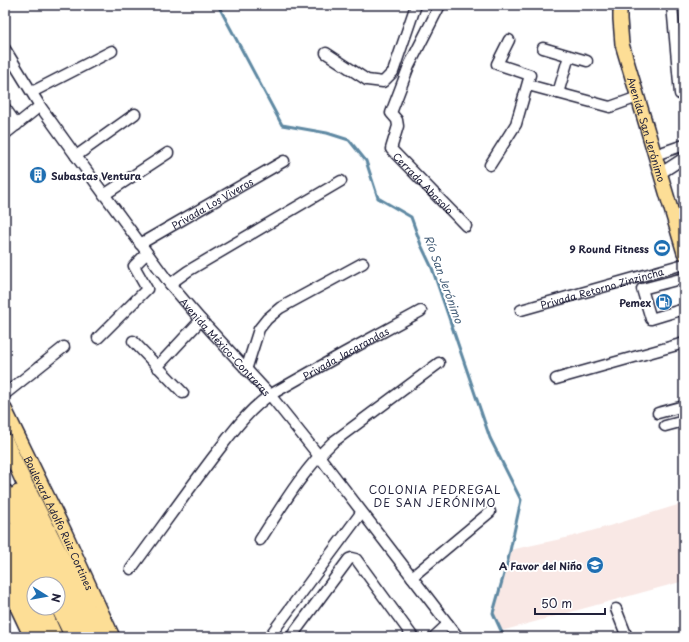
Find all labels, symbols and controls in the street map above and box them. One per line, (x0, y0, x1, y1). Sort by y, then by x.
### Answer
street label: Avenida San Jerónimo (625, 75, 670, 184)
street label: Cerrada Abasolo (390, 148, 458, 217)
building icon: Subastas Ventura (28, 165, 48, 185)
place label: Subastas Ventura (51, 168, 142, 183)
street label: Privada Los Viveros (168, 173, 256, 232)
water label: Río San Jerónimo (420, 233, 468, 326)
sports icon: 9 Round Fitness (652, 238, 672, 258)
place label: 9 Round Fitness (570, 241, 649, 256)
street label: Privada Retorno Zinzincha (538, 262, 666, 312)
fuel station icon: Pemex (654, 292, 674, 312)
street label: Avenida México-Contreras (177, 294, 275, 399)
place label: Pemex (619, 295, 651, 310)
street label: Privada Jacarandas (300, 322, 392, 383)
street label: Boulevard Adolfo Ruiz Cortines (21, 453, 98, 593)
district label: COLONIA PEDREGAL DE SAN JERÓNIMO (369, 481, 501, 511)
school or university icon: A Favor del Niño (585, 555, 605, 575)
place label: A Favor del Niño (499, 558, 582, 573)
north arrow (26, 576, 66, 616)
scale bar (535, 590, 605, 616)
text: N (47, 592, 65, 604)
text: 50 m (541, 594, 572, 612)

